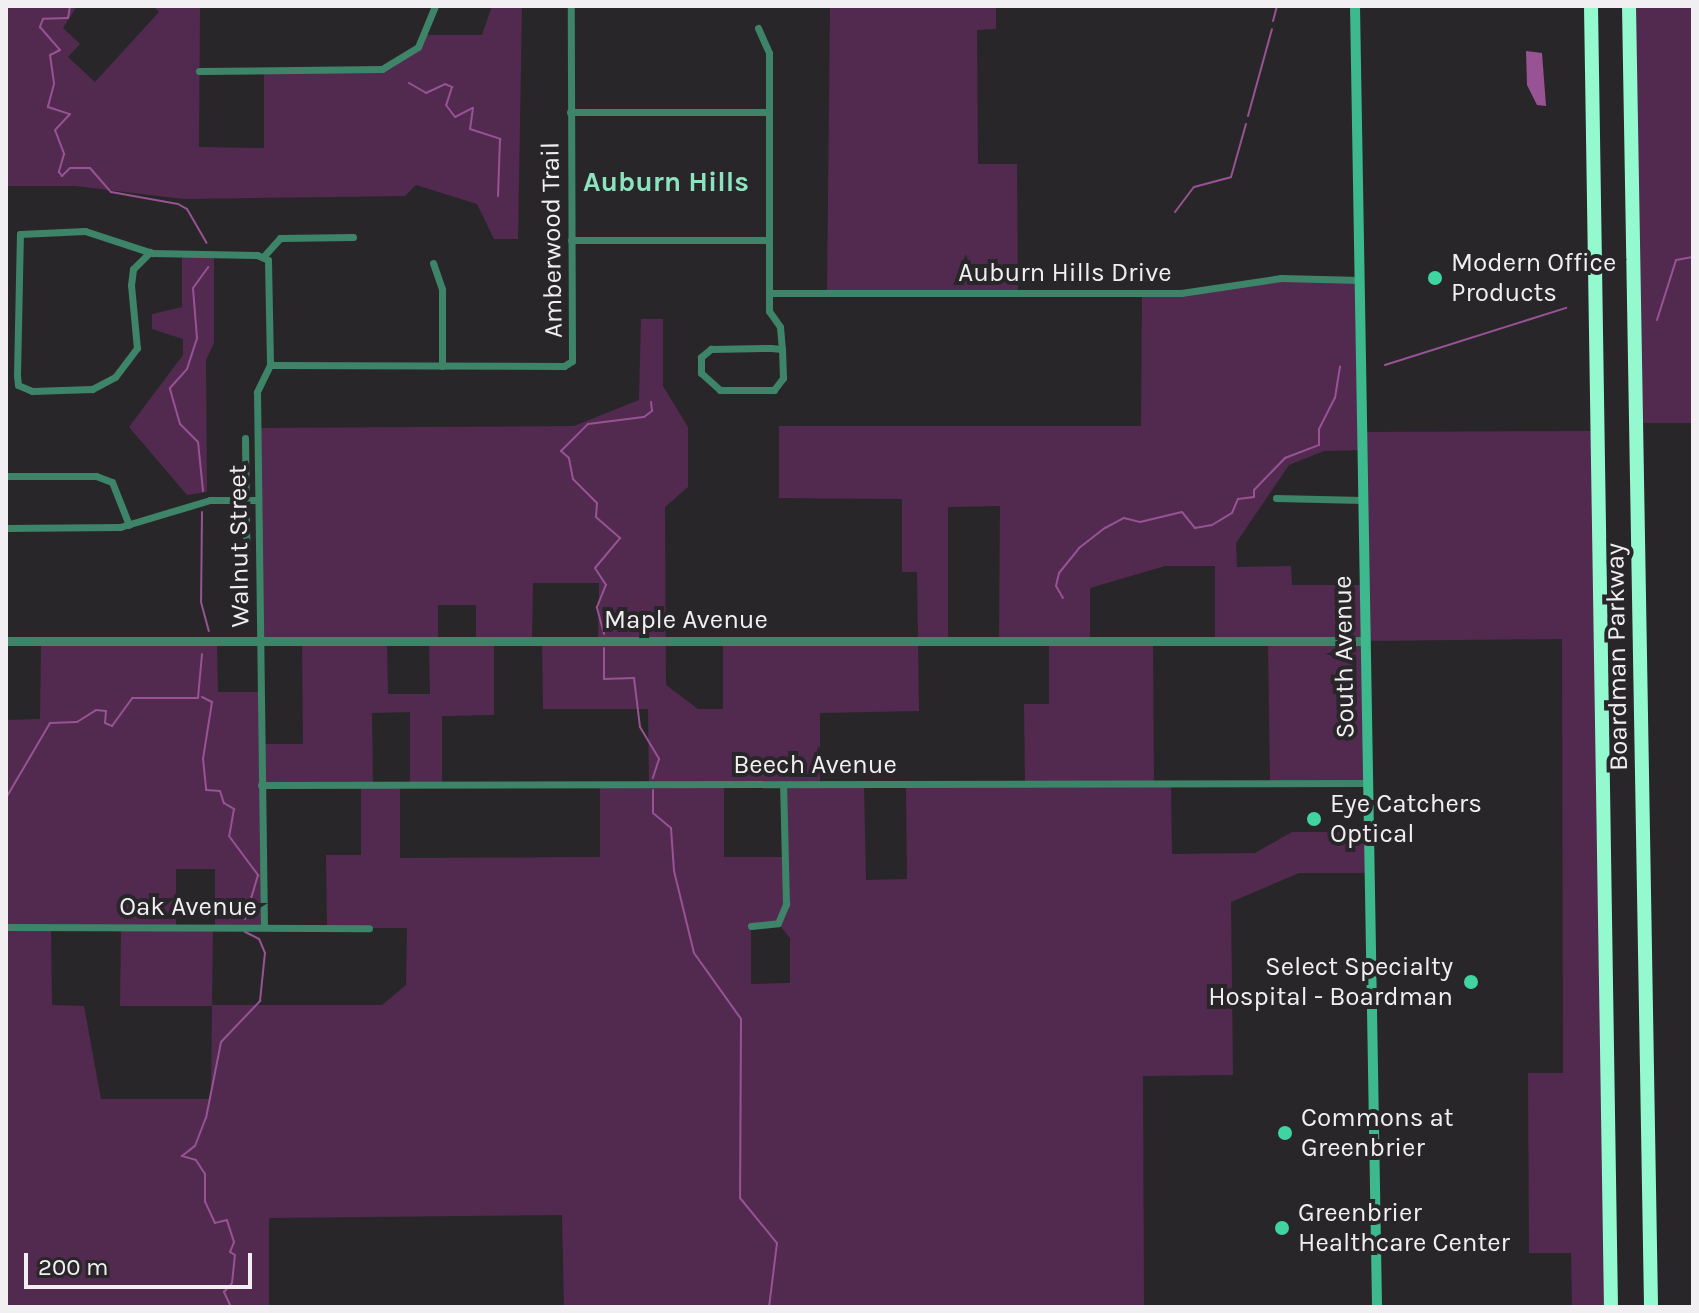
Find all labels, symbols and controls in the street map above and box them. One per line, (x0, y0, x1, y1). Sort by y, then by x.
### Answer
street label: Amberwood Trail (535, 142, 569, 338)
district label: Auburn Hills (583, 165, 749, 199)
place label: Modern Office Products (1451, 247, 1616, 308)
street label: Auburn Hills Drive (958, 257, 1172, 289)
marker: Modern Office Products (1426, 269, 1444, 287)
street label: Walnut Street (222, 464, 256, 628)
street label: Boardman Parkway (1599, 543, 1635, 771)
street label: South Avenue (1327, 575, 1361, 739)
street label: Maple Avenue (604, 604, 768, 636)
street label: Beech Avenue (733, 749, 897, 781)
place label: Eye Catchers Optical (1330, 788, 1482, 850)
marker: Eye Catchers Optical (1305, 810, 1323, 828)
street label: Oak Avenue (119, 891, 257, 923)
place label: Select Specialty Hospital - Boardman (1208, 951, 1453, 1012)
marker: Select Specialty Hospital - Boardman (1460, 971, 1482, 993)
place label: Commons at Greenbrier (1301, 1102, 1454, 1164)
marker: Commons at Greenbrier (1276, 1124, 1294, 1142)
place label: Greenbrier Healthcare Center (1298, 1197, 1510, 1258)
marker: Greenbrier Healthcare Center (1273, 1219, 1291, 1237)
scale bar (28, 1237, 256, 1287)
text: 200 m (38, 1253, 109, 1281)

